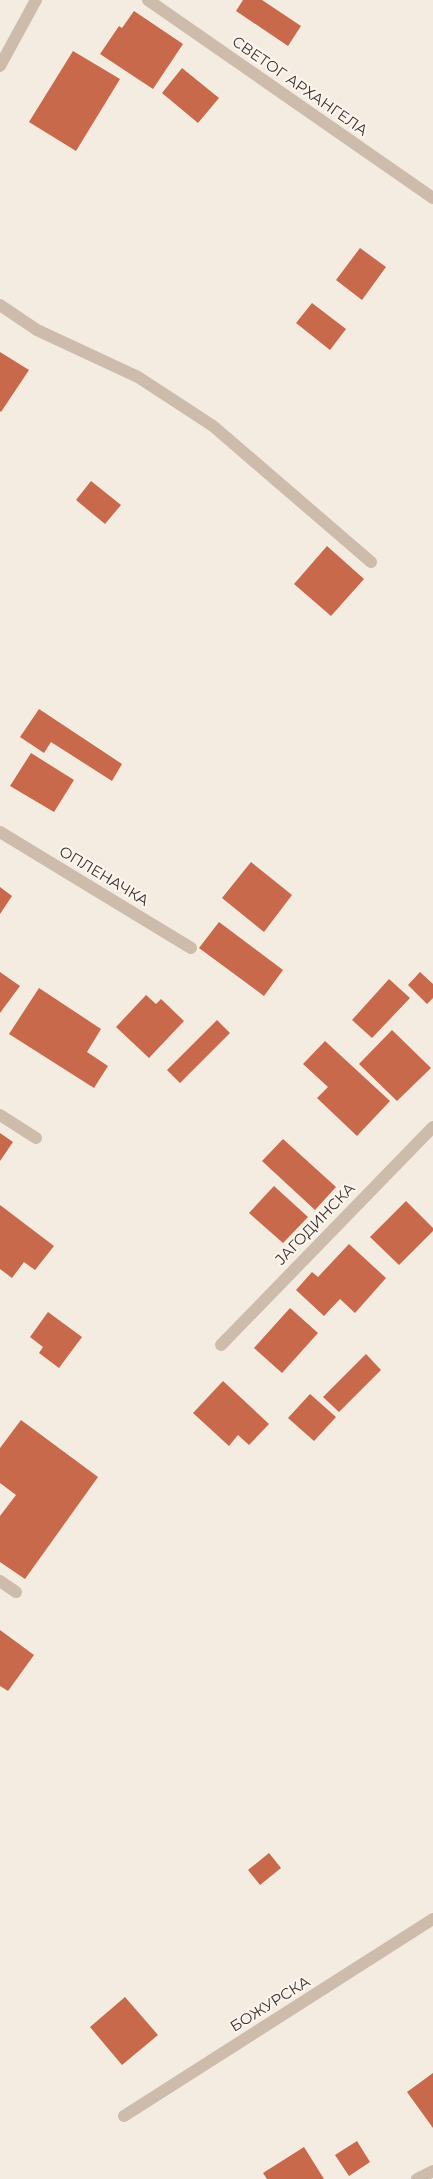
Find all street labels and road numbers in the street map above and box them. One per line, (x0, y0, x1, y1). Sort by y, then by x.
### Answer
street label: СВЕТОГ АРХАНГЕЛА (229, 32, 372, 140)
street label: ОПЛЕНАЧКА (56, 841, 153, 910)
street label: ЈАГОДИНСКА (271, 1179, 359, 1269)
street label: БОЖУРСКА (226, 1971, 313, 2036)

